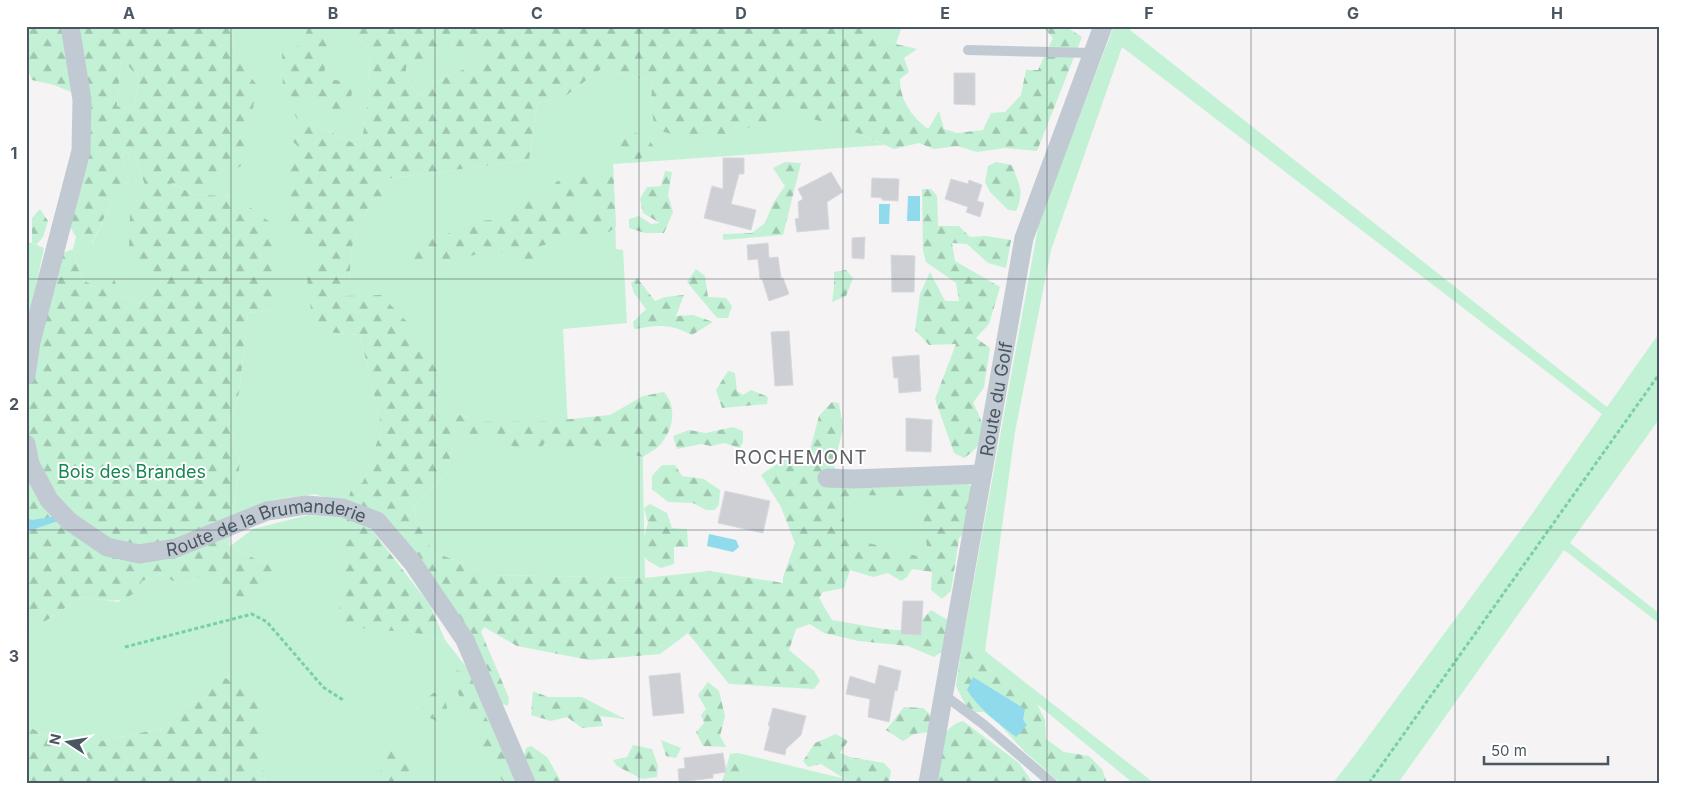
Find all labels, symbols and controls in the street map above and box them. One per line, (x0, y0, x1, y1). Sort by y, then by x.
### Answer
text: A (123, 3, 135, 23)
text: B (328, 3, 338, 23)
text: C (531, 3, 543, 23)
text: D (735, 3, 747, 23)
text: E (940, 3, 950, 23)
text: F (1144, 3, 1154, 23)
text: G (1347, 3, 1359, 23)
text: H (1551, 3, 1563, 23)
text: 1 (11, 143, 17, 163)
street label: Route du Golf (975, 340, 1016, 458)
text: 2 (9, 394, 19, 414)
district label: ROCHEMONT (734, 446, 868, 469)
park label: Bois des Brandes (58, 461, 206, 482)
street label: Route de la Brumanderie (164, 494, 370, 560)
text: 3 (9, 646, 19, 666)
north arrow (42, 716, 92, 766)
text: N (45, 732, 64, 746)
scale bar (1484, 734, 1607, 766)
text: 50 m (1491, 741, 1527, 760)

